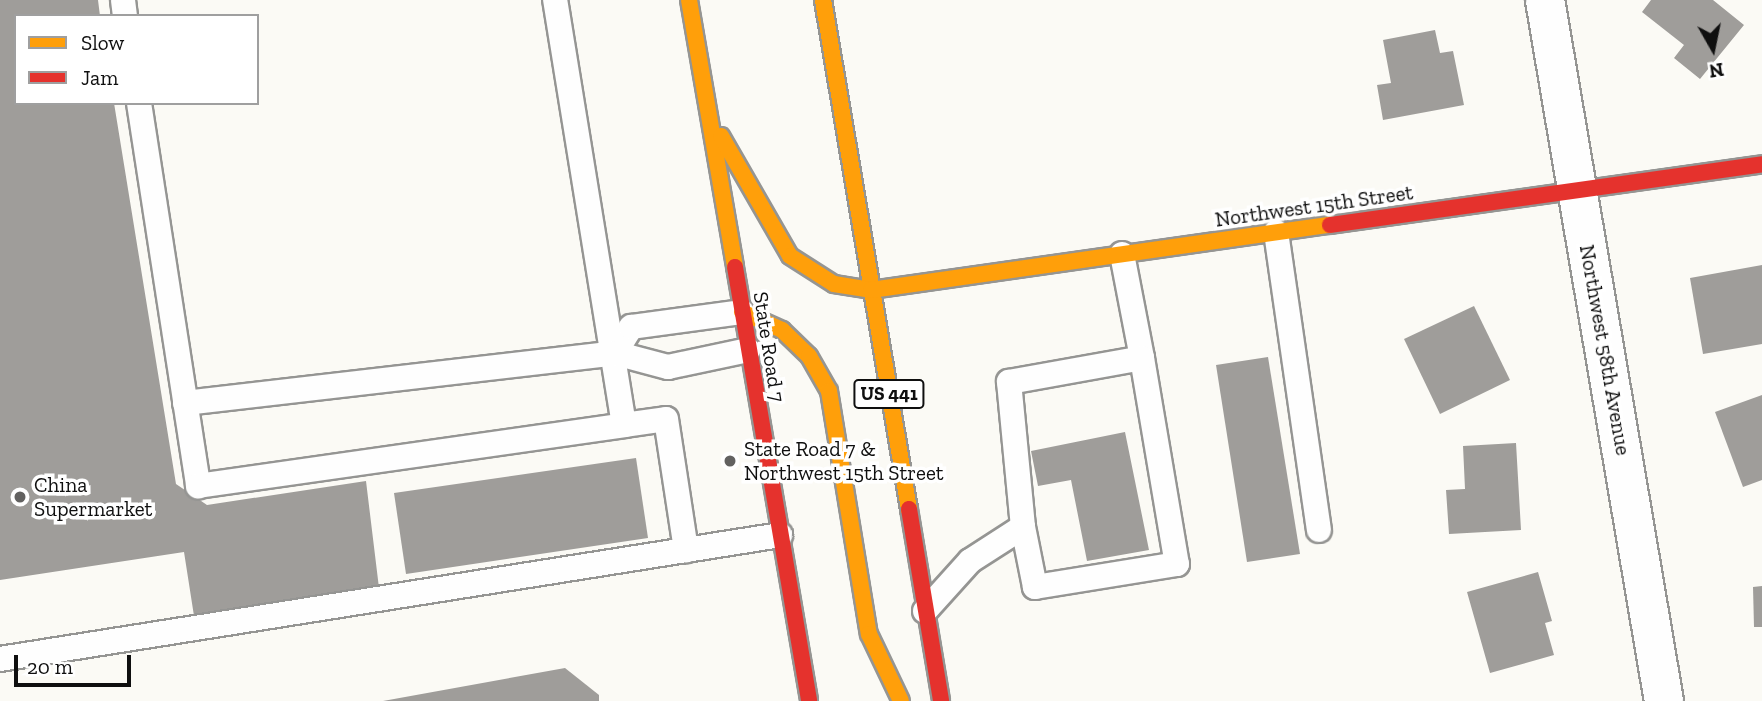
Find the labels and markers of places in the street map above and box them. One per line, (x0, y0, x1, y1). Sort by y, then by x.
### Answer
place label: State Road 7 & Northwest 15th Street (744, 436, 944, 486)
marker: State Road 7 & Northwest 15th Street (722, 453, 738, 469)
place label: China Supermarket (34, 472, 152, 522)
marker: China Supermarket (12, 489, 28, 505)

